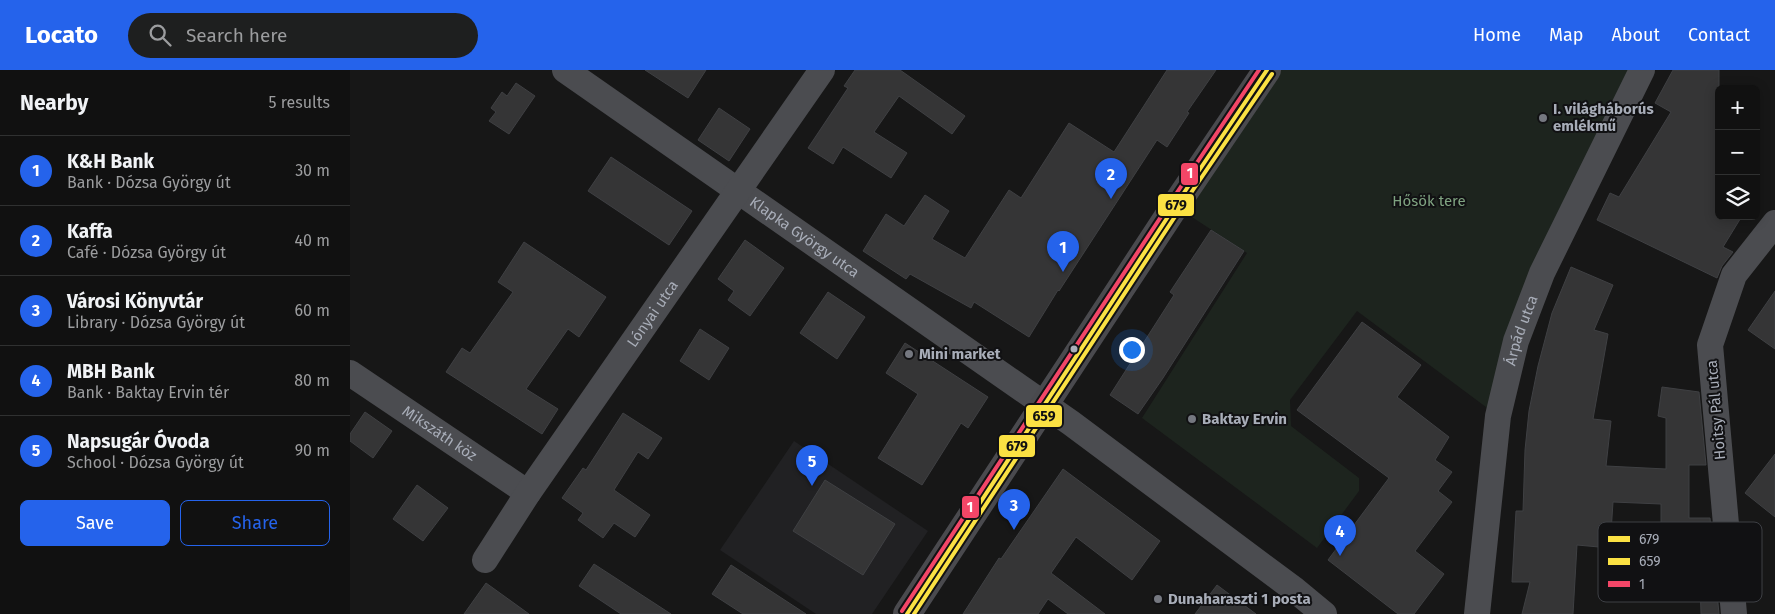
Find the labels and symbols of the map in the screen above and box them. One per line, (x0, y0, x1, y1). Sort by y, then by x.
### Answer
place label: I. világháborús emlékmű (1553, 100, 1654, 135)
marker: I. világháborús emlékmű (1537, 112, 1549, 124)
pin: 2 (1095, 158, 1127, 199)
line badge: 1 (1180, 162, 1199, 186)
text: 1 (1187, 165, 1193, 182)
park label: Hősök tere (1392, 192, 1466, 210)
street label: Klapka György utca (746, 193, 863, 281)
line badge: 679 (1157, 193, 1195, 217)
text: 679 (1165, 197, 1187, 214)
pin: 1 (1047, 231, 1079, 272)
street label: Lónyai utca (623, 277, 682, 351)
street label: Árpád utca (1501, 292, 1542, 367)
your location (1119, 337, 1145, 363)
unlabelled marker (1069, 344, 1079, 354)
place label: Mini market (919, 345, 1001, 363)
marker: Mini market (903, 348, 915, 360)
street label: Hoitsy Pál utca (1703, 359, 1729, 461)
street label: Mikszáth köz (399, 402, 481, 465)
line badge: 659 (1025, 404, 1063, 428)
text: 659 (1033, 408, 1056, 425)
place label: Baktay Ervin (1202, 410, 1287, 428)
marker: Baktay Ervin (1186, 413, 1198, 425)
line badge: 679 (998, 434, 1036, 458)
text: 679 (1006, 438, 1028, 455)
pin: 5 (796, 445, 828, 486)
pin: 3 (998, 489, 1030, 530)
line badge: 1 (961, 495, 980, 519)
text: 1 (967, 499, 973, 516)
pin: 4 (1324, 515, 1356, 556)
legend (1598, 522, 1762, 602)
text: 679 (1639, 531, 1659, 548)
text: 659 (1639, 553, 1661, 570)
text: 1 (1639, 576, 1645, 593)
place label: Dunaharaszti 1 posta (1168, 590, 1311, 608)
marker: Dunaharaszti 1 posta (1152, 593, 1164, 605)

